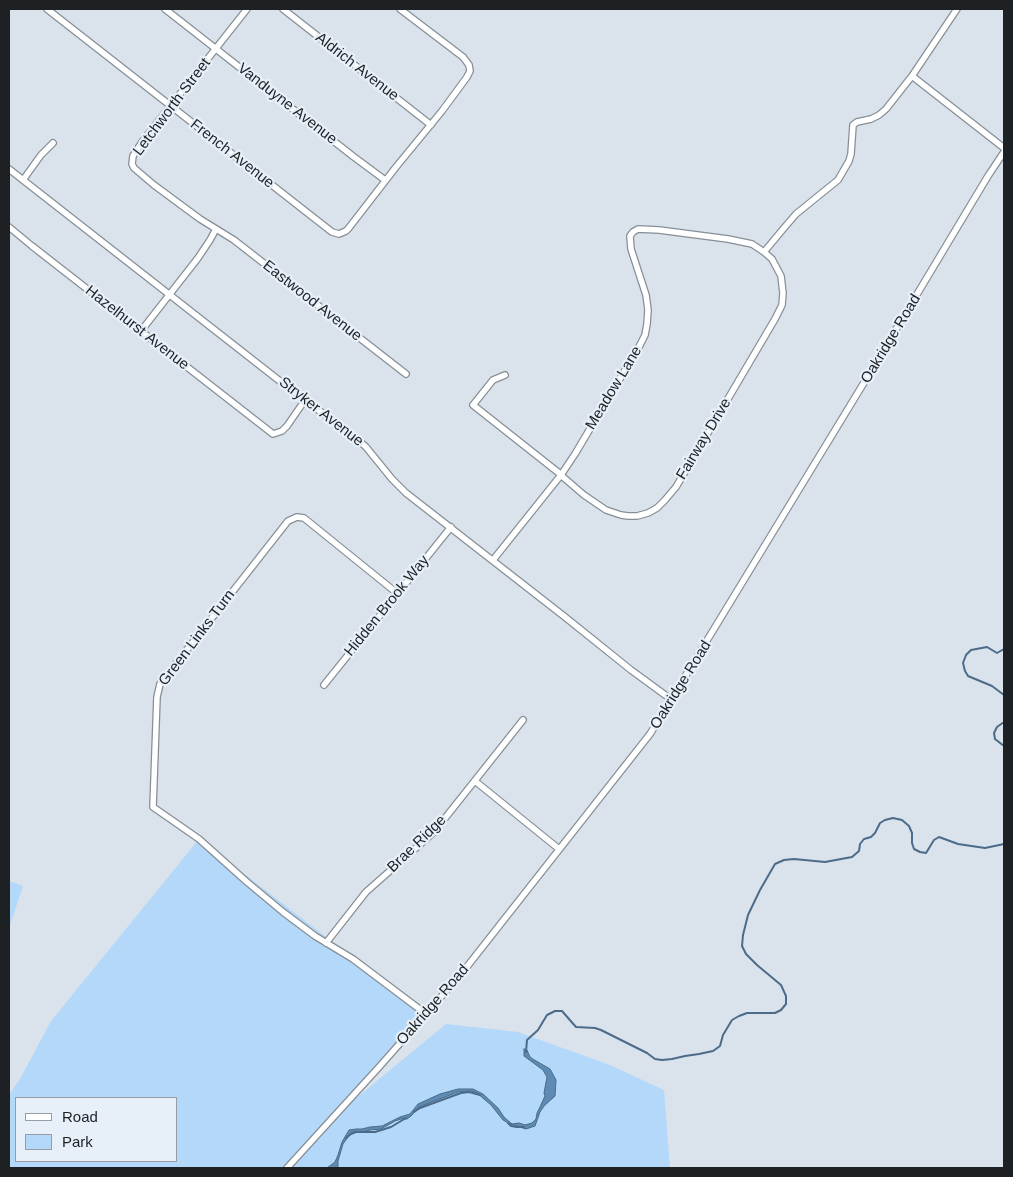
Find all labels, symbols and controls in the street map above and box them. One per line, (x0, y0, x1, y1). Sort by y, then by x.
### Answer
street label: Aldrich Avenue (312, 29, 402, 105)
street label: Letchworth Street (129, 55, 215, 159)
street label: Vanduyne Avenue (234, 60, 340, 148)
street label: French Avenue (186, 116, 278, 192)
street label: Eastwood Avenue (259, 257, 365, 345)
street label: Hazelhurst Avenue (82, 282, 192, 374)
street label: Oakridge Road (857, 291, 925, 387)
street label: Meadow Lane (582, 343, 646, 433)
street label: Stryker Avenue (275, 373, 367, 451)
street label: Fairway Drive (673, 395, 735, 483)
street label: Hidden Brook Way (341, 552, 433, 660)
street label: Green Links Turn (155, 587, 239, 689)
street label: Oakridge Road (647, 637, 715, 733)
street label: Brae Ridge (384, 811, 450, 877)
street label: Oakridge Road (393, 961, 473, 1049)
legend (15, 1097, 178, 1162)
text: Road (62, 1108, 98, 1125)
text: Park (62, 1133, 93, 1150)

